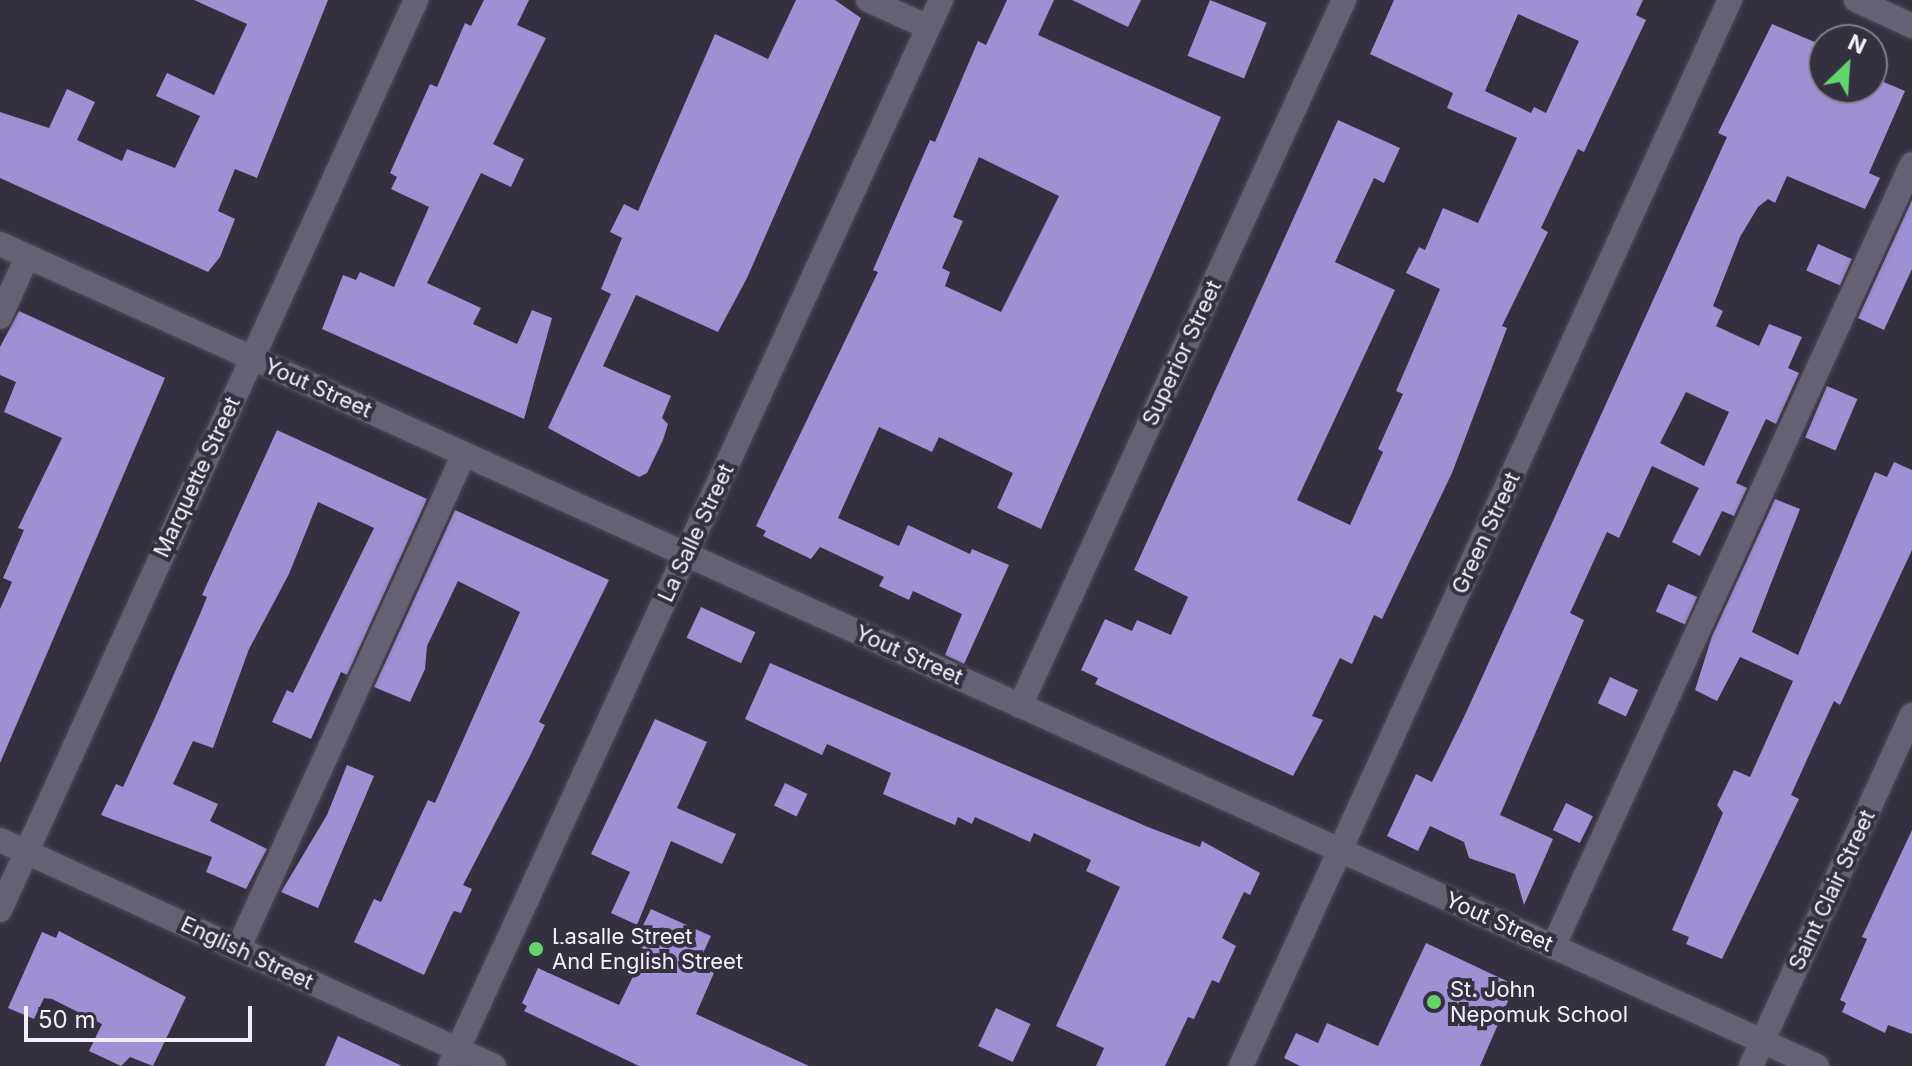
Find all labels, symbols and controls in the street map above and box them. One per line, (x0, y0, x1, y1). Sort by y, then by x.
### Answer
north arrow (1808, 24, 1888, 104)
text: N (1844, 29, 1870, 59)
street label: Superior Street (1137, 276, 1227, 430)
street label: Yout Street (260, 353, 376, 423)
street label: Marquette Street (148, 392, 246, 562)
street label: La Salle Street (653, 460, 739, 606)
street label: Green Street (1446, 468, 1526, 598)
street label: Yout Street (851, 620, 967, 690)
street label: Saint Clair Street (1783, 806, 1881, 974)
street label: Yout Street (1441, 887, 1557, 957)
street label: English Street (177, 911, 317, 995)
place label: Lasalle Street And English Street (552, 923, 743, 974)
marker: Lasalle Street And English Street (527, 940, 545, 958)
place label: St. John Nepomuk School (1450, 976, 1628, 1028)
scale bar (28, 990, 256, 1040)
marker: St. John Nepomuk School (1425, 993, 1443, 1011)
text: 50 m (38, 1005, 96, 1034)

